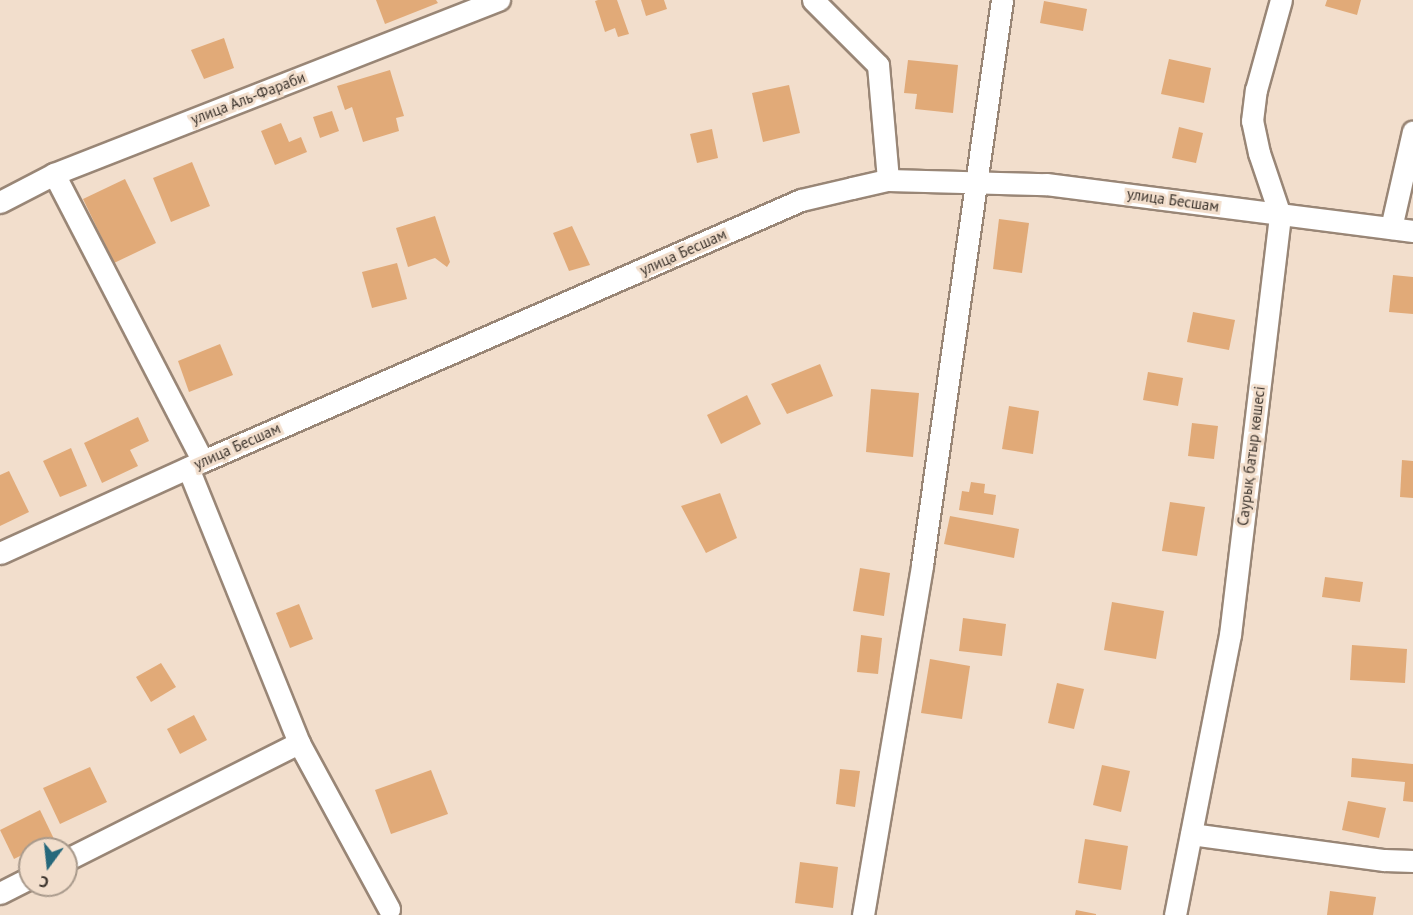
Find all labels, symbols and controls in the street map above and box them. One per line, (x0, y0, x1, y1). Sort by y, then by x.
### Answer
street label: улица Аль-Фараби (188, 68, 308, 128)
street label: улица Бесшам (1126, 185, 1220, 215)
street label: улица Бесшам (637, 225, 729, 279)
street label: Саурық батыр көшесі (1234, 385, 1268, 527)
street label: улица Бесшам (191, 419, 283, 473)
north arrow (18, 837, 78, 897)
text: С (37, 872, 51, 893)

